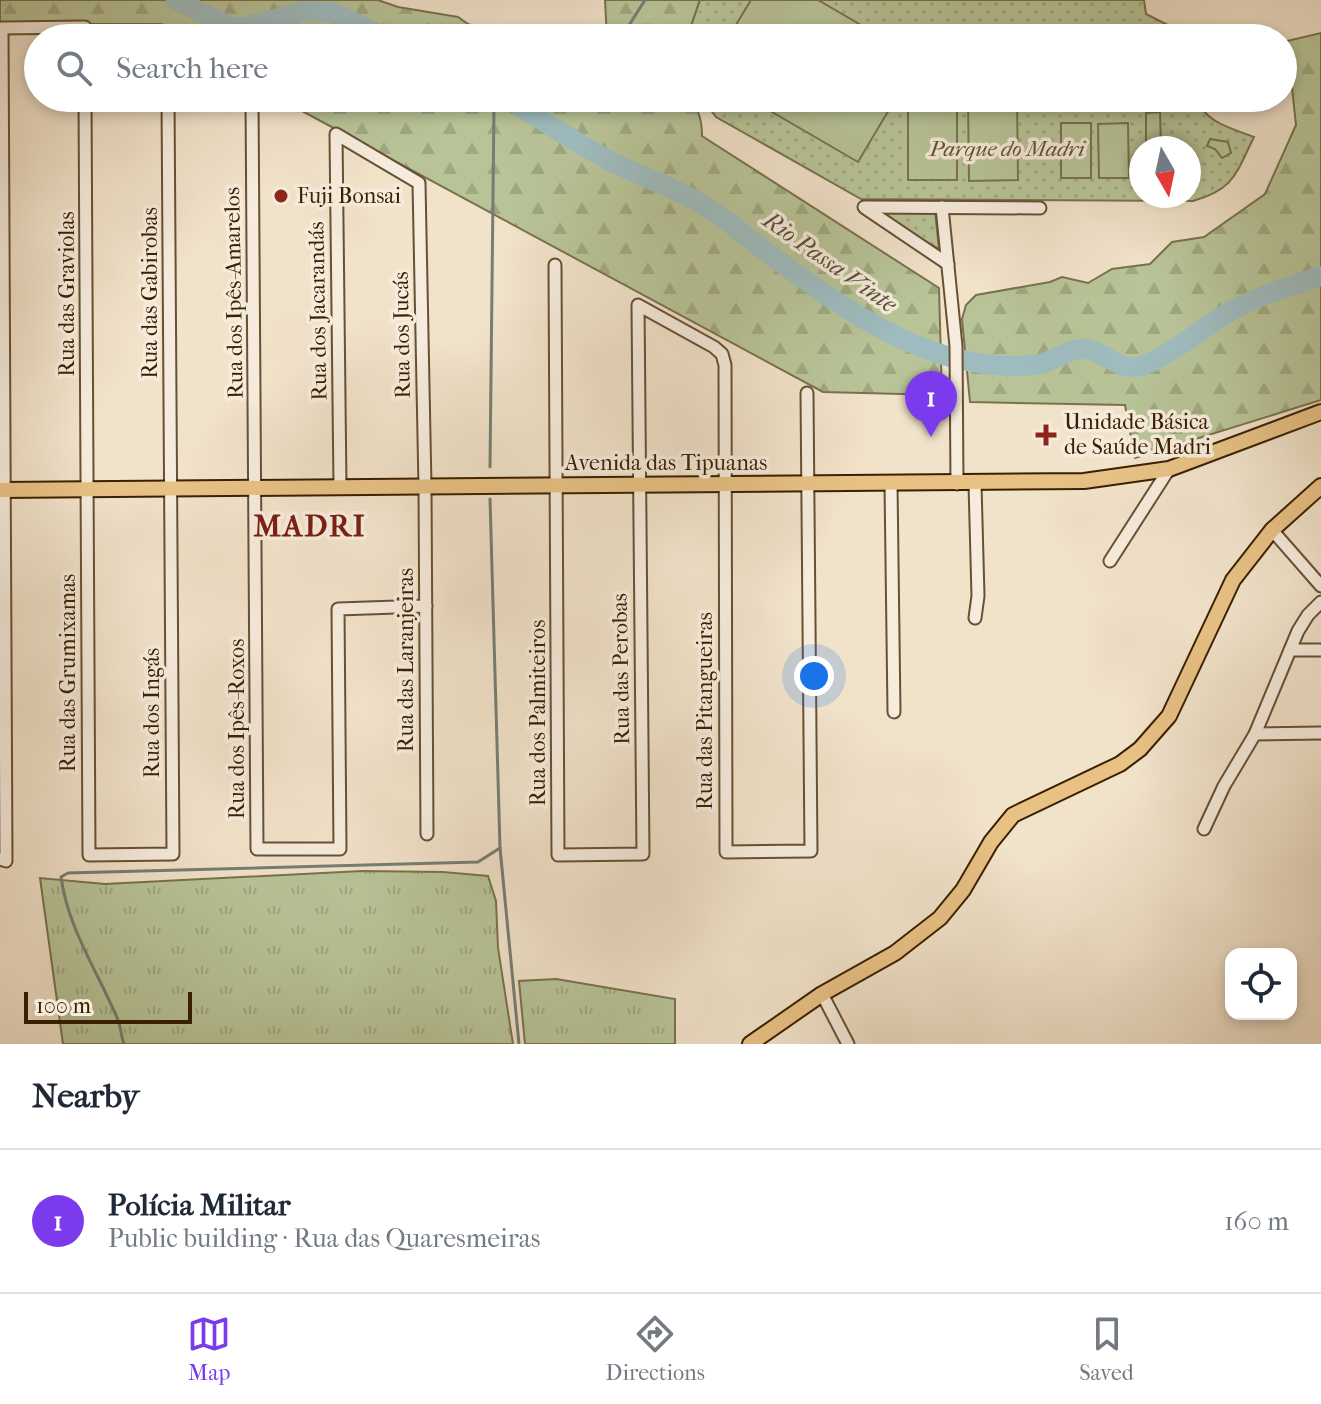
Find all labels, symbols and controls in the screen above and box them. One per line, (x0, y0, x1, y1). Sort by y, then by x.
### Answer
search box (24, 24, 1297, 112)
icon: search (52, 46, 96, 90)
text: Search here (116, 51, 268, 86)
park label: Parque do Madri (929, 136, 1086, 162)
north arrow (1129, 136, 1201, 208)
place label: Fuji Bonsai (297, 183, 401, 209)
street label: Rua dos Ipês-Amarelos (219, 187, 249, 399)
marker: Fuji Bonsai (272, 187, 290, 205)
water label: Rio Passa Vinte (756, 205, 903, 319)
street label: Rua das Gabirobas (137, 207, 163, 379)
street label: Rua das Graviolas (54, 211, 80, 377)
street label: Rua dos Jacarandás (303, 221, 333, 401)
street label: Rua dos Jucás (388, 271, 416, 399)
pin: 1 (905, 371, 957, 437)
place label: Unidade Básica de Saúde Madri (1064, 409, 1212, 460)
marker: Unidade Básica de Saúde Madri (1035, 424, 1057, 446)
street label: Avenida das Tipuanas (564, 450, 767, 476)
district label: MADRI (254, 509, 366, 544)
street label: Rua das Laranjeiras (393, 568, 419, 752)
street label: Rua das Grumixamas (55, 574, 81, 772)
street label: Rua das Perobas (607, 593, 635, 745)
street label: Rua das Pitangueiras (692, 612, 718, 810)
street label: Rua dos Palmiteiros (525, 620, 551, 806)
street label: Rua dos Ipês-Roxos (224, 639, 250, 819)
street label: Rua dos Ingás (139, 648, 165, 778)
your location (794, 656, 834, 696)
map controls (1225, 948, 1297, 1020)
button: locate (1225, 948, 1297, 1020)
scale bar (24, 988, 192, 1024)
text: 100 m (36, 993, 91, 1019)
text: Nearby (32, 1076, 139, 1116)
text: Polícia Militar (108, 1188, 290, 1223)
text: 1 (53, 1206, 63, 1237)
text: 160 m (1224, 1206, 1289, 1237)
text: Public building · Rua das Quaresmeiras (108, 1223, 540, 1254)
tab: Map (187, 1312, 231, 1386)
tab: Directions (606, 1312, 705, 1386)
tab: Saved (1079, 1312, 1134, 1386)

